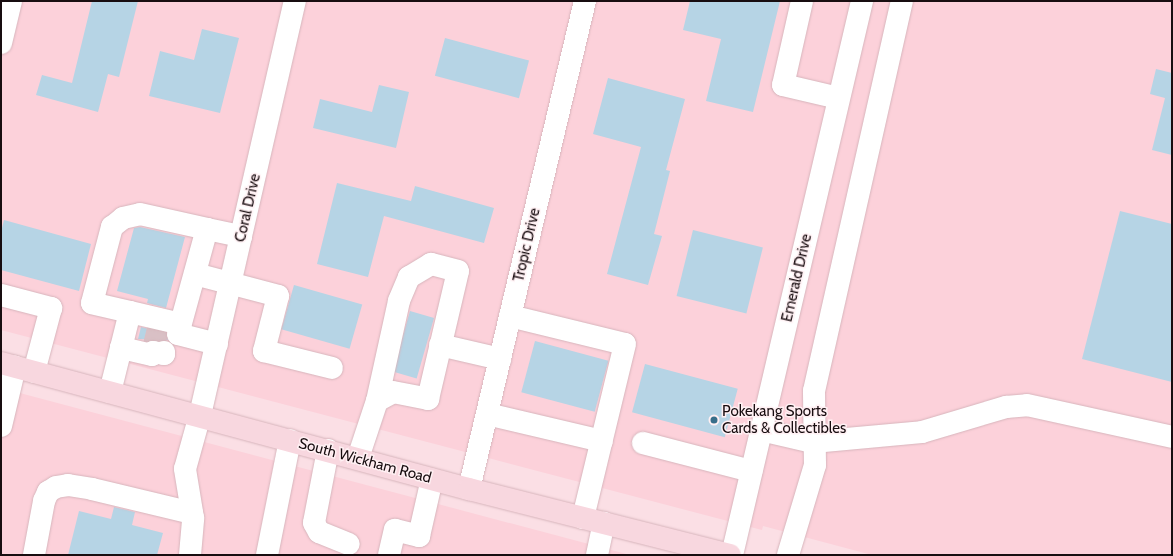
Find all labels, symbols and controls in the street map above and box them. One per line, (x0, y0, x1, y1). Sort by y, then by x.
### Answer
street label: Coral Drive (231, 172, 265, 244)
street label: Tropic Drive (510, 207, 544, 283)
street label: Emerald Drive (778, 232, 816, 324)
place label: Pokekang Sports Cards & Collectibles (722, 402, 846, 437)
marker: Pokekang Sports Cards & Collectibles (709, 415, 719, 425)
street label: South Wickham Road (297, 435, 433, 487)

